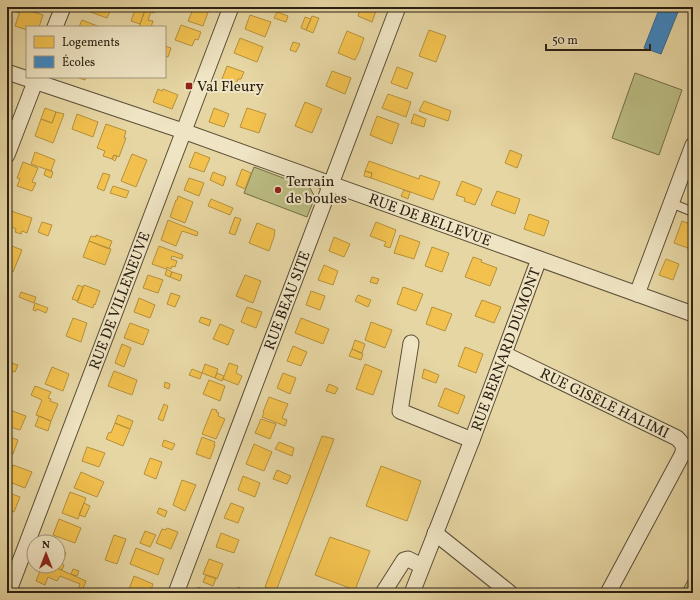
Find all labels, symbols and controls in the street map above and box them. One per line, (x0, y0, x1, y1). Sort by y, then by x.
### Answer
legend (26, 26, 166, 78)
scale bar (546, 26, 650, 52)
text: 50 m (552, 33, 578, 49)
text: Logements (62, 35, 120, 51)
text: Écoles (62, 54, 95, 71)
place label: Val Fleury (197, 77, 264, 98)
marker: Val Fleury (184, 81, 194, 91)
place label: Terrain de boules (286, 172, 347, 210)
marker: Terrain de boules (273, 185, 283, 195)
street label: RUE DE BELLEVUE (365, 189, 494, 253)
street label: RUE DE VILLENEUVE (85, 229, 157, 373)
street label: RUE BEAU SITE (260, 248, 317, 353)
street label: RUE BERNARD DUMONT (467, 265, 547, 434)
street label: RUE GISÈLE HALIMI (536, 364, 672, 445)
north arrow (26, 534, 66, 574)
text: N (42, 538, 50, 553)

